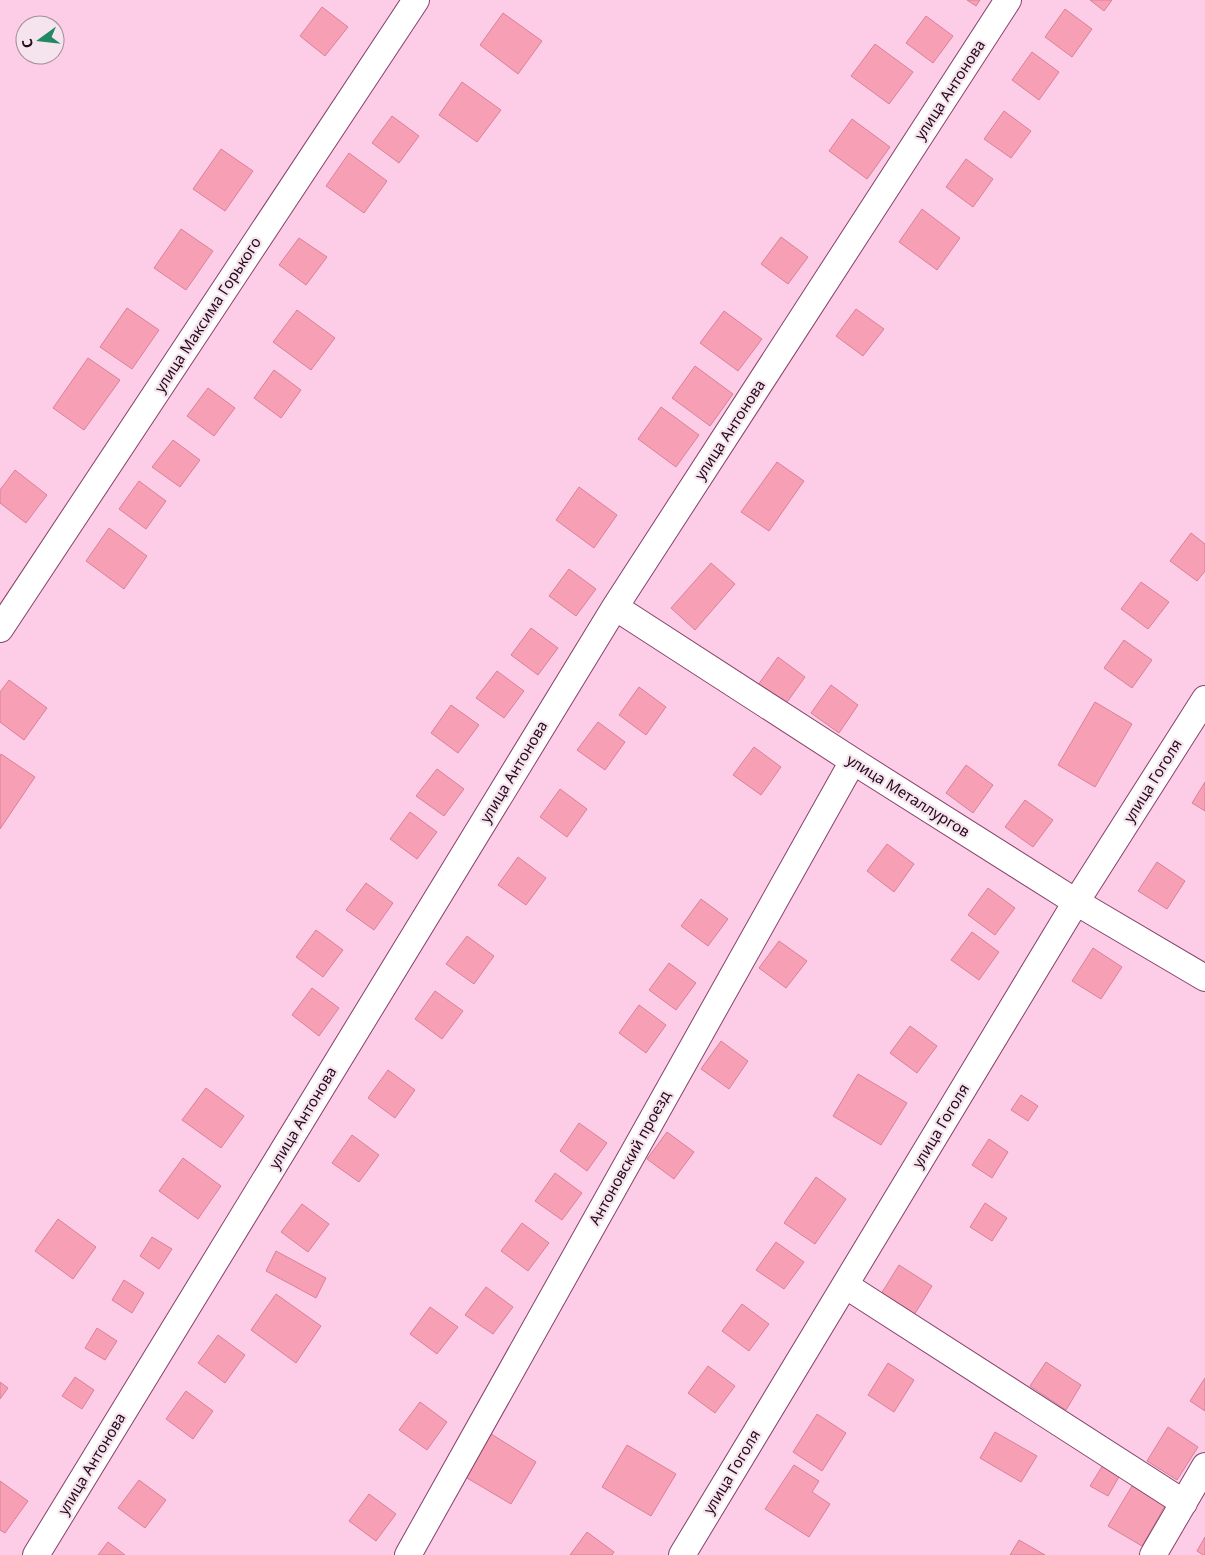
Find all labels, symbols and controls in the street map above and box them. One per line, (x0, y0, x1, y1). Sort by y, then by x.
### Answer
north arrow (15, 15, 65, 65)
street label: улица Антонова (909, 35, 989, 143)
text: С (17, 37, 37, 50)
street label: улица Максима Горького (149, 233, 265, 396)
street label: улица Антонова (689, 375, 769, 483)
street label: улица Антонова (475, 717, 552, 826)
street label: улица Гоголя (1118, 735, 1186, 826)
street label: улица Металлургов (843, 749, 974, 841)
street label: улица Антонова (264, 1063, 341, 1172)
street label: улица Гоголя (907, 1080, 973, 1171)
street label: Антоновский проезд (584, 1087, 674, 1228)
street label: улица Антонова (53, 1409, 130, 1518)
street label: улица Гоголя (698, 1426, 764, 1517)

